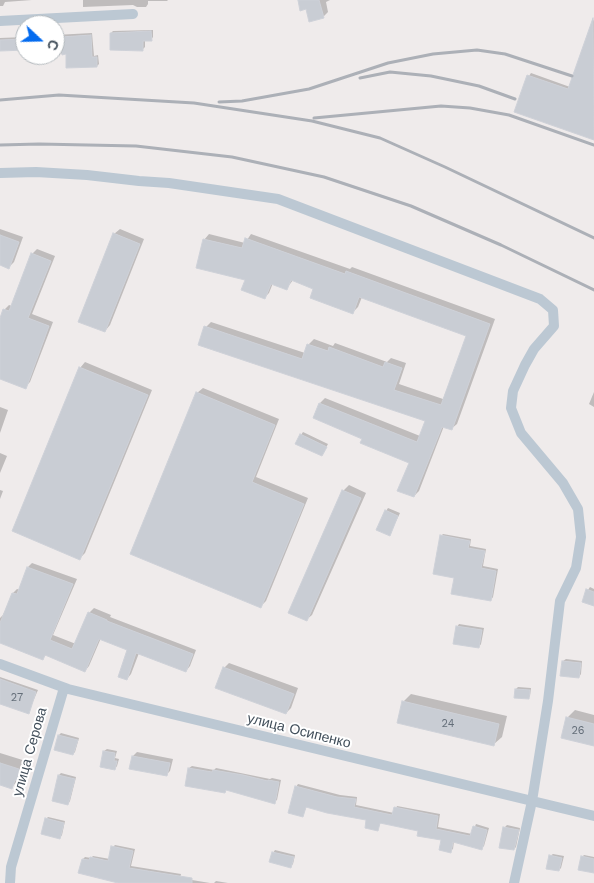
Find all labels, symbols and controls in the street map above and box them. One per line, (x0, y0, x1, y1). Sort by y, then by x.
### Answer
north arrow (15, 15, 65, 65)
text: С (44, 37, 62, 53)
house number: 27 (11, 691, 23, 705)
street label: улица Серова (9, 706, 51, 798)
street label: улица Осипенко (245, 710, 353, 752)
house number: 24 (442, 717, 454, 731)
house number: 26 (571, 724, 585, 738)

